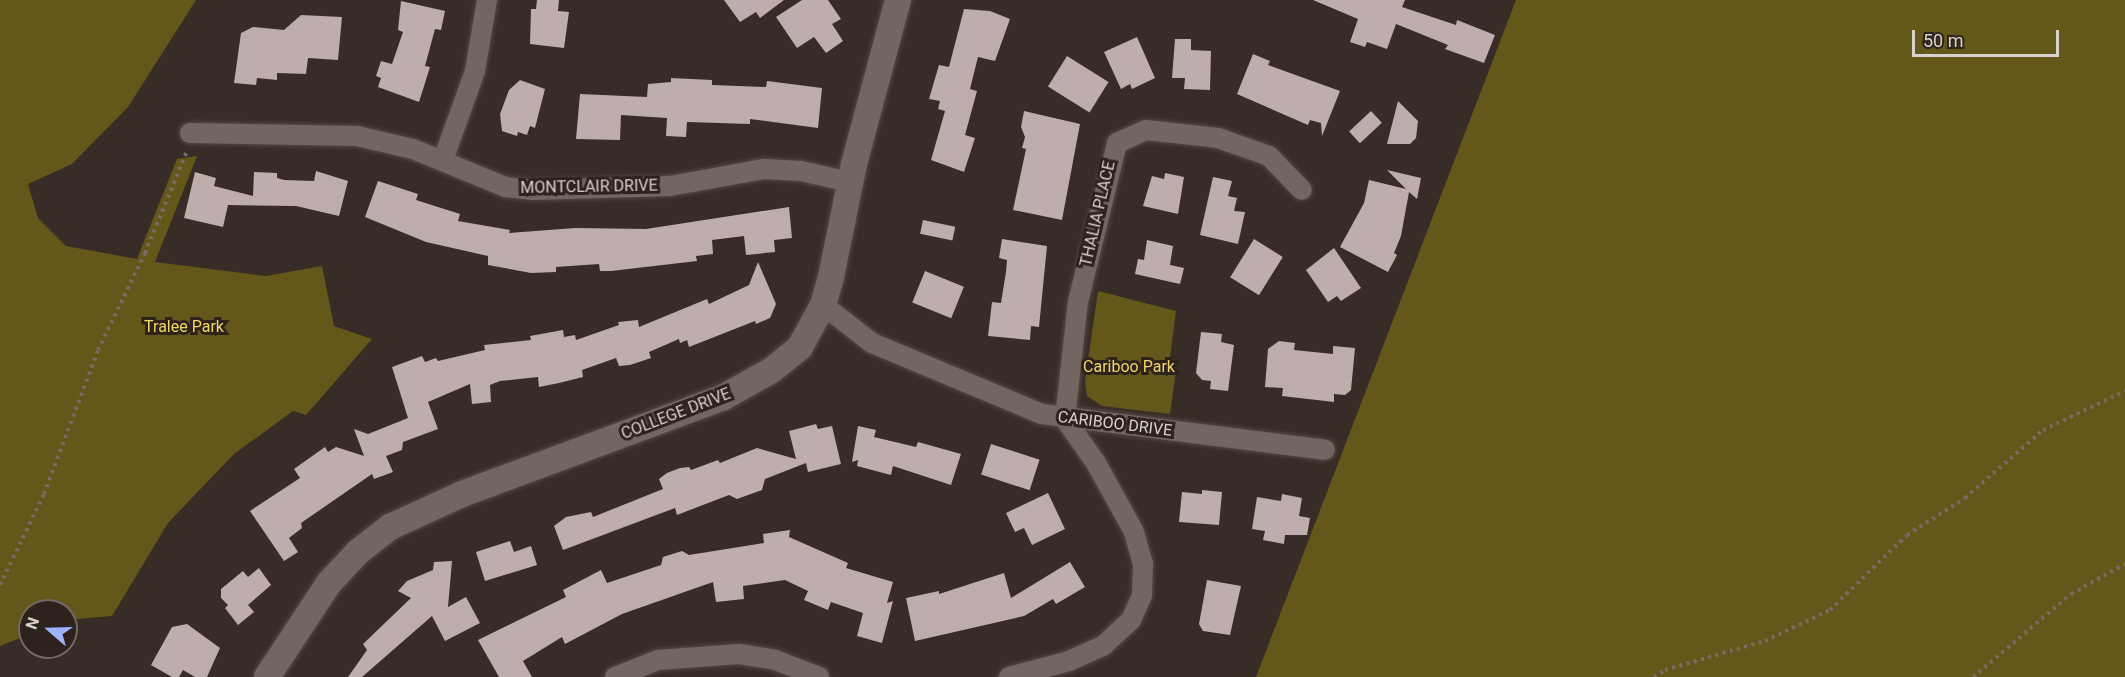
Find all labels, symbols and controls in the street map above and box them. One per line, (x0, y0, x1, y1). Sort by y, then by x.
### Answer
scale bar (1915, 18, 2062, 56)
text: 50 m (1923, 30, 1963, 51)
street label: THALIA PLACE (1077, 159, 1119, 269)
street label: MONTCLAIR DRIVE (520, 176, 658, 198)
park label: Tralee Park (144, 317, 224, 337)
park label: Cariboo Park (1083, 357, 1175, 377)
street label: COLLEGE DRIVE (619, 384, 733, 444)
street label: CARIBOO DRIVE (1057, 407, 1173, 441)
north arrow (18, 599, 78, 659)
text: N (22, 615, 43, 632)

